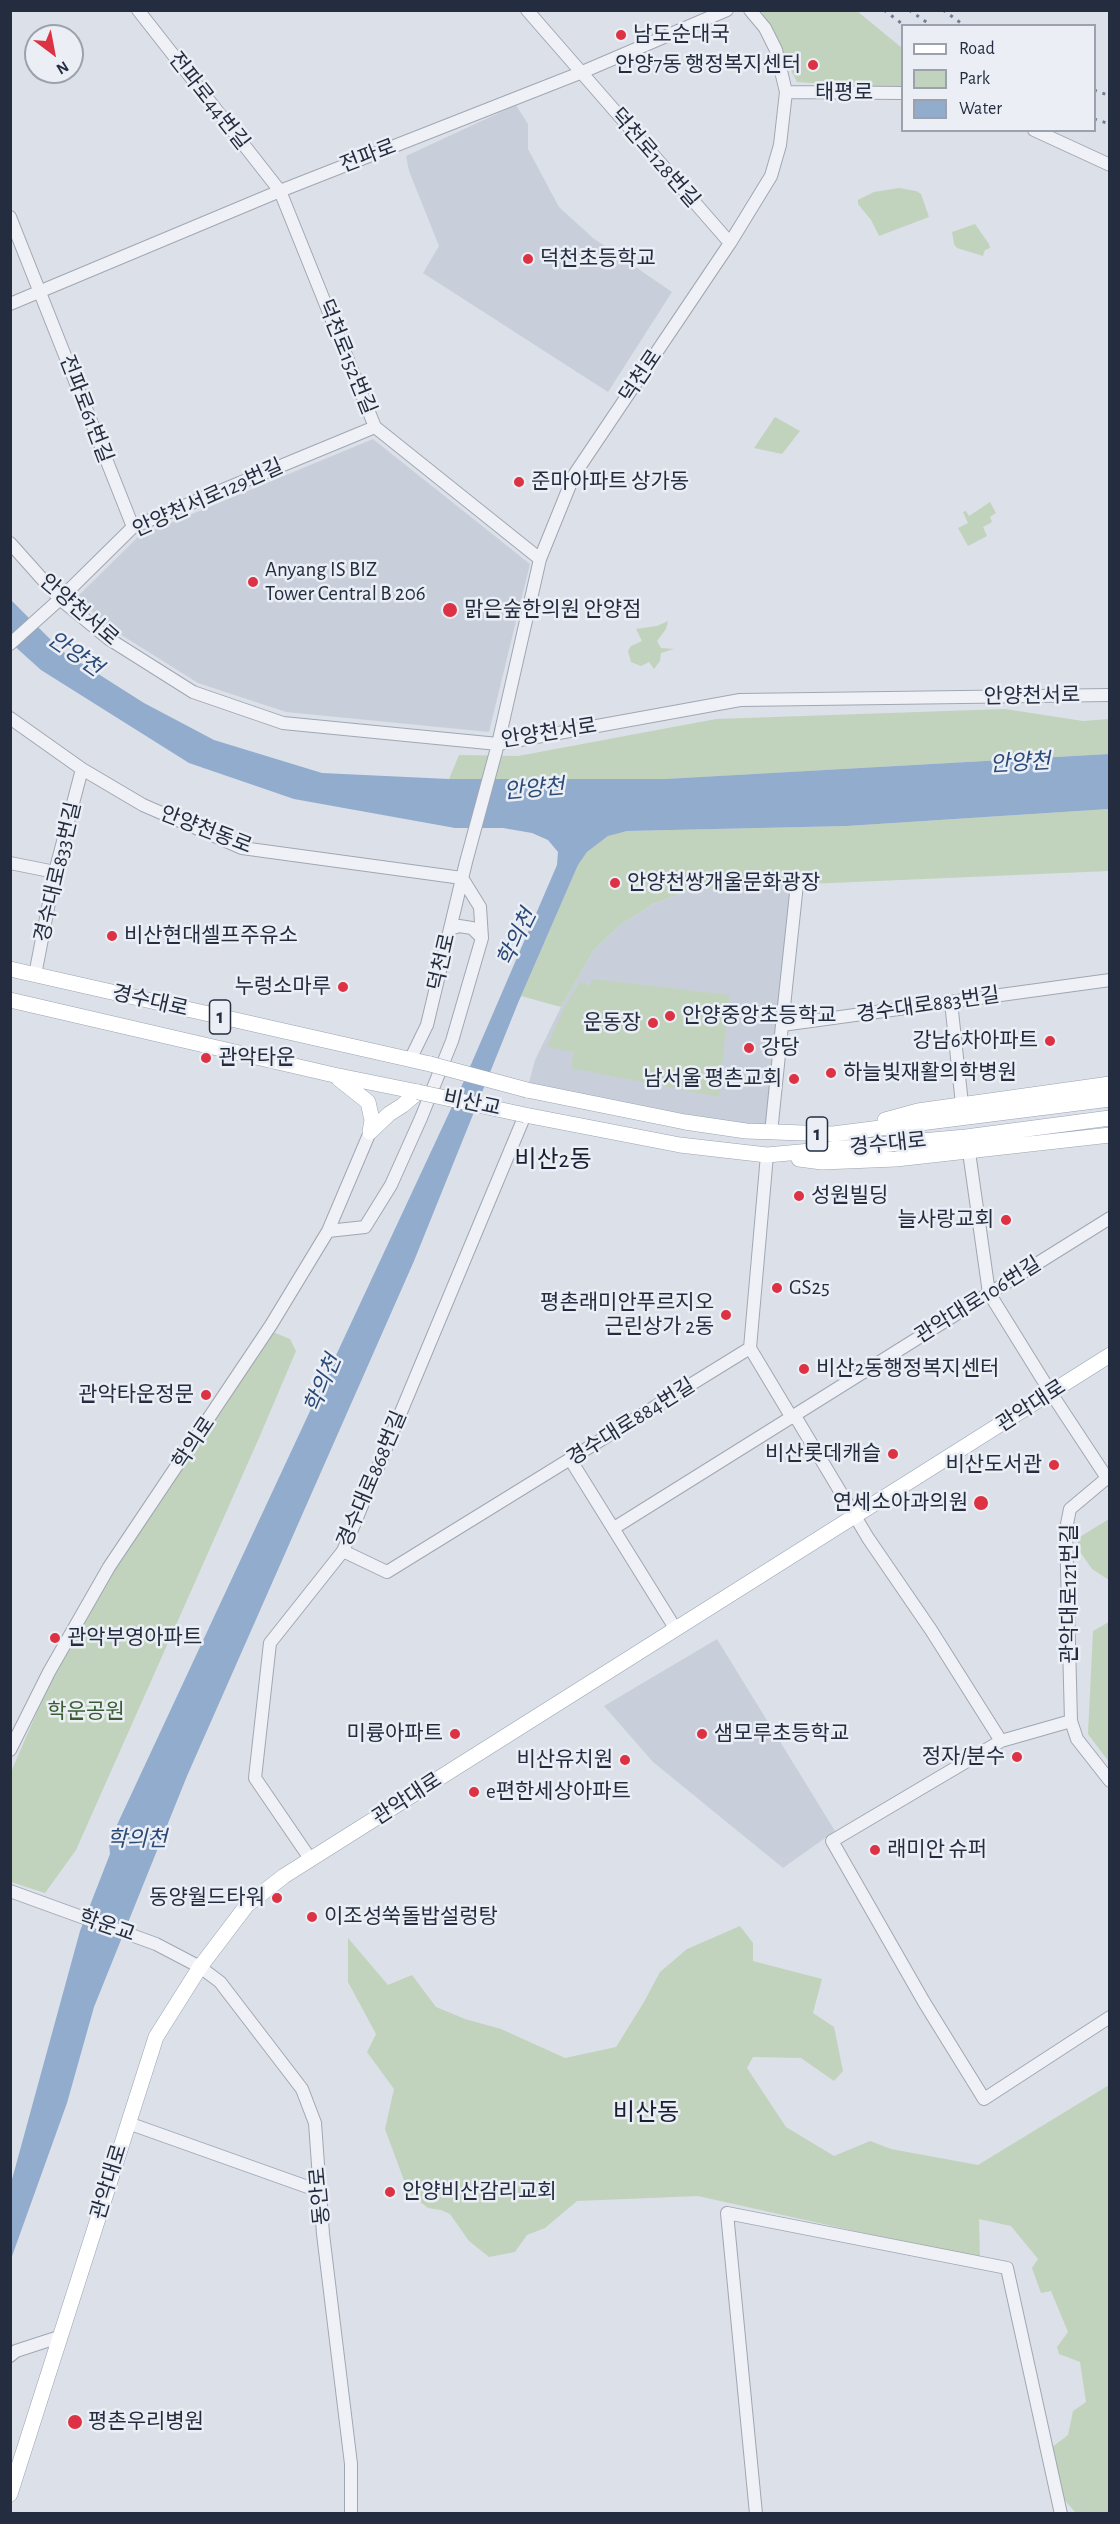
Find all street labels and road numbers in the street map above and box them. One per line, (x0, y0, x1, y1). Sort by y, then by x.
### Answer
street label: 전파로44번길 (163, 47, 255, 155)
street label: 태평로 (815, 80, 873, 106)
street label: 덕천로128번길 (605, 103, 705, 213)
street label: 전파로 (336, 134, 400, 178)
street label: 덕천로152번길 (312, 296, 382, 418)
street label: 덕천로 (614, 345, 668, 407)
street label: 전파로61번길 (54, 351, 118, 467)
street label: 안양천서로129번길 (129, 454, 287, 542)
street label: 안양천서로 (34, 569, 124, 651)
street label: 안양천서로 (983, 683, 1081, 709)
street label: 안양천서로 (499, 713, 599, 753)
street label: 경수대로833번길 (30, 799, 86, 945)
street label: 안양천동로 (156, 801, 256, 859)
street label: 덕천로 (423, 931, 461, 993)
street label: 경수대로 (110, 980, 190, 1022)
street label: 경수대로883번길 (855, 982, 1001, 1028)
road number: 1 (210, 1000, 230, 1034)
street label: 비산교 (441, 1085, 503, 1121)
road number: 1 (806, 1117, 828, 1151)
street label: 경수대로 (848, 1127, 928, 1161)
street label: 관악대로106번길 (910, 1251, 1046, 1349)
street label: 경수대로884번길 (562, 1373, 700, 1471)
street label: 관악대로 (992, 1374, 1070, 1438)
street label: 경수대로868번길 (332, 1407, 412, 1551)
street label: 학의로 (167, 1412, 221, 1474)
street label: 관악대로121번길 (1057, 1524, 1083, 1664)
street label: 관악대로 (368, 1767, 446, 1831)
street label: 학운교 (75, 1905, 139, 1947)
street label: 관악대로 (86, 2141, 132, 2223)
street label: 동안로 (305, 2166, 335, 2226)

